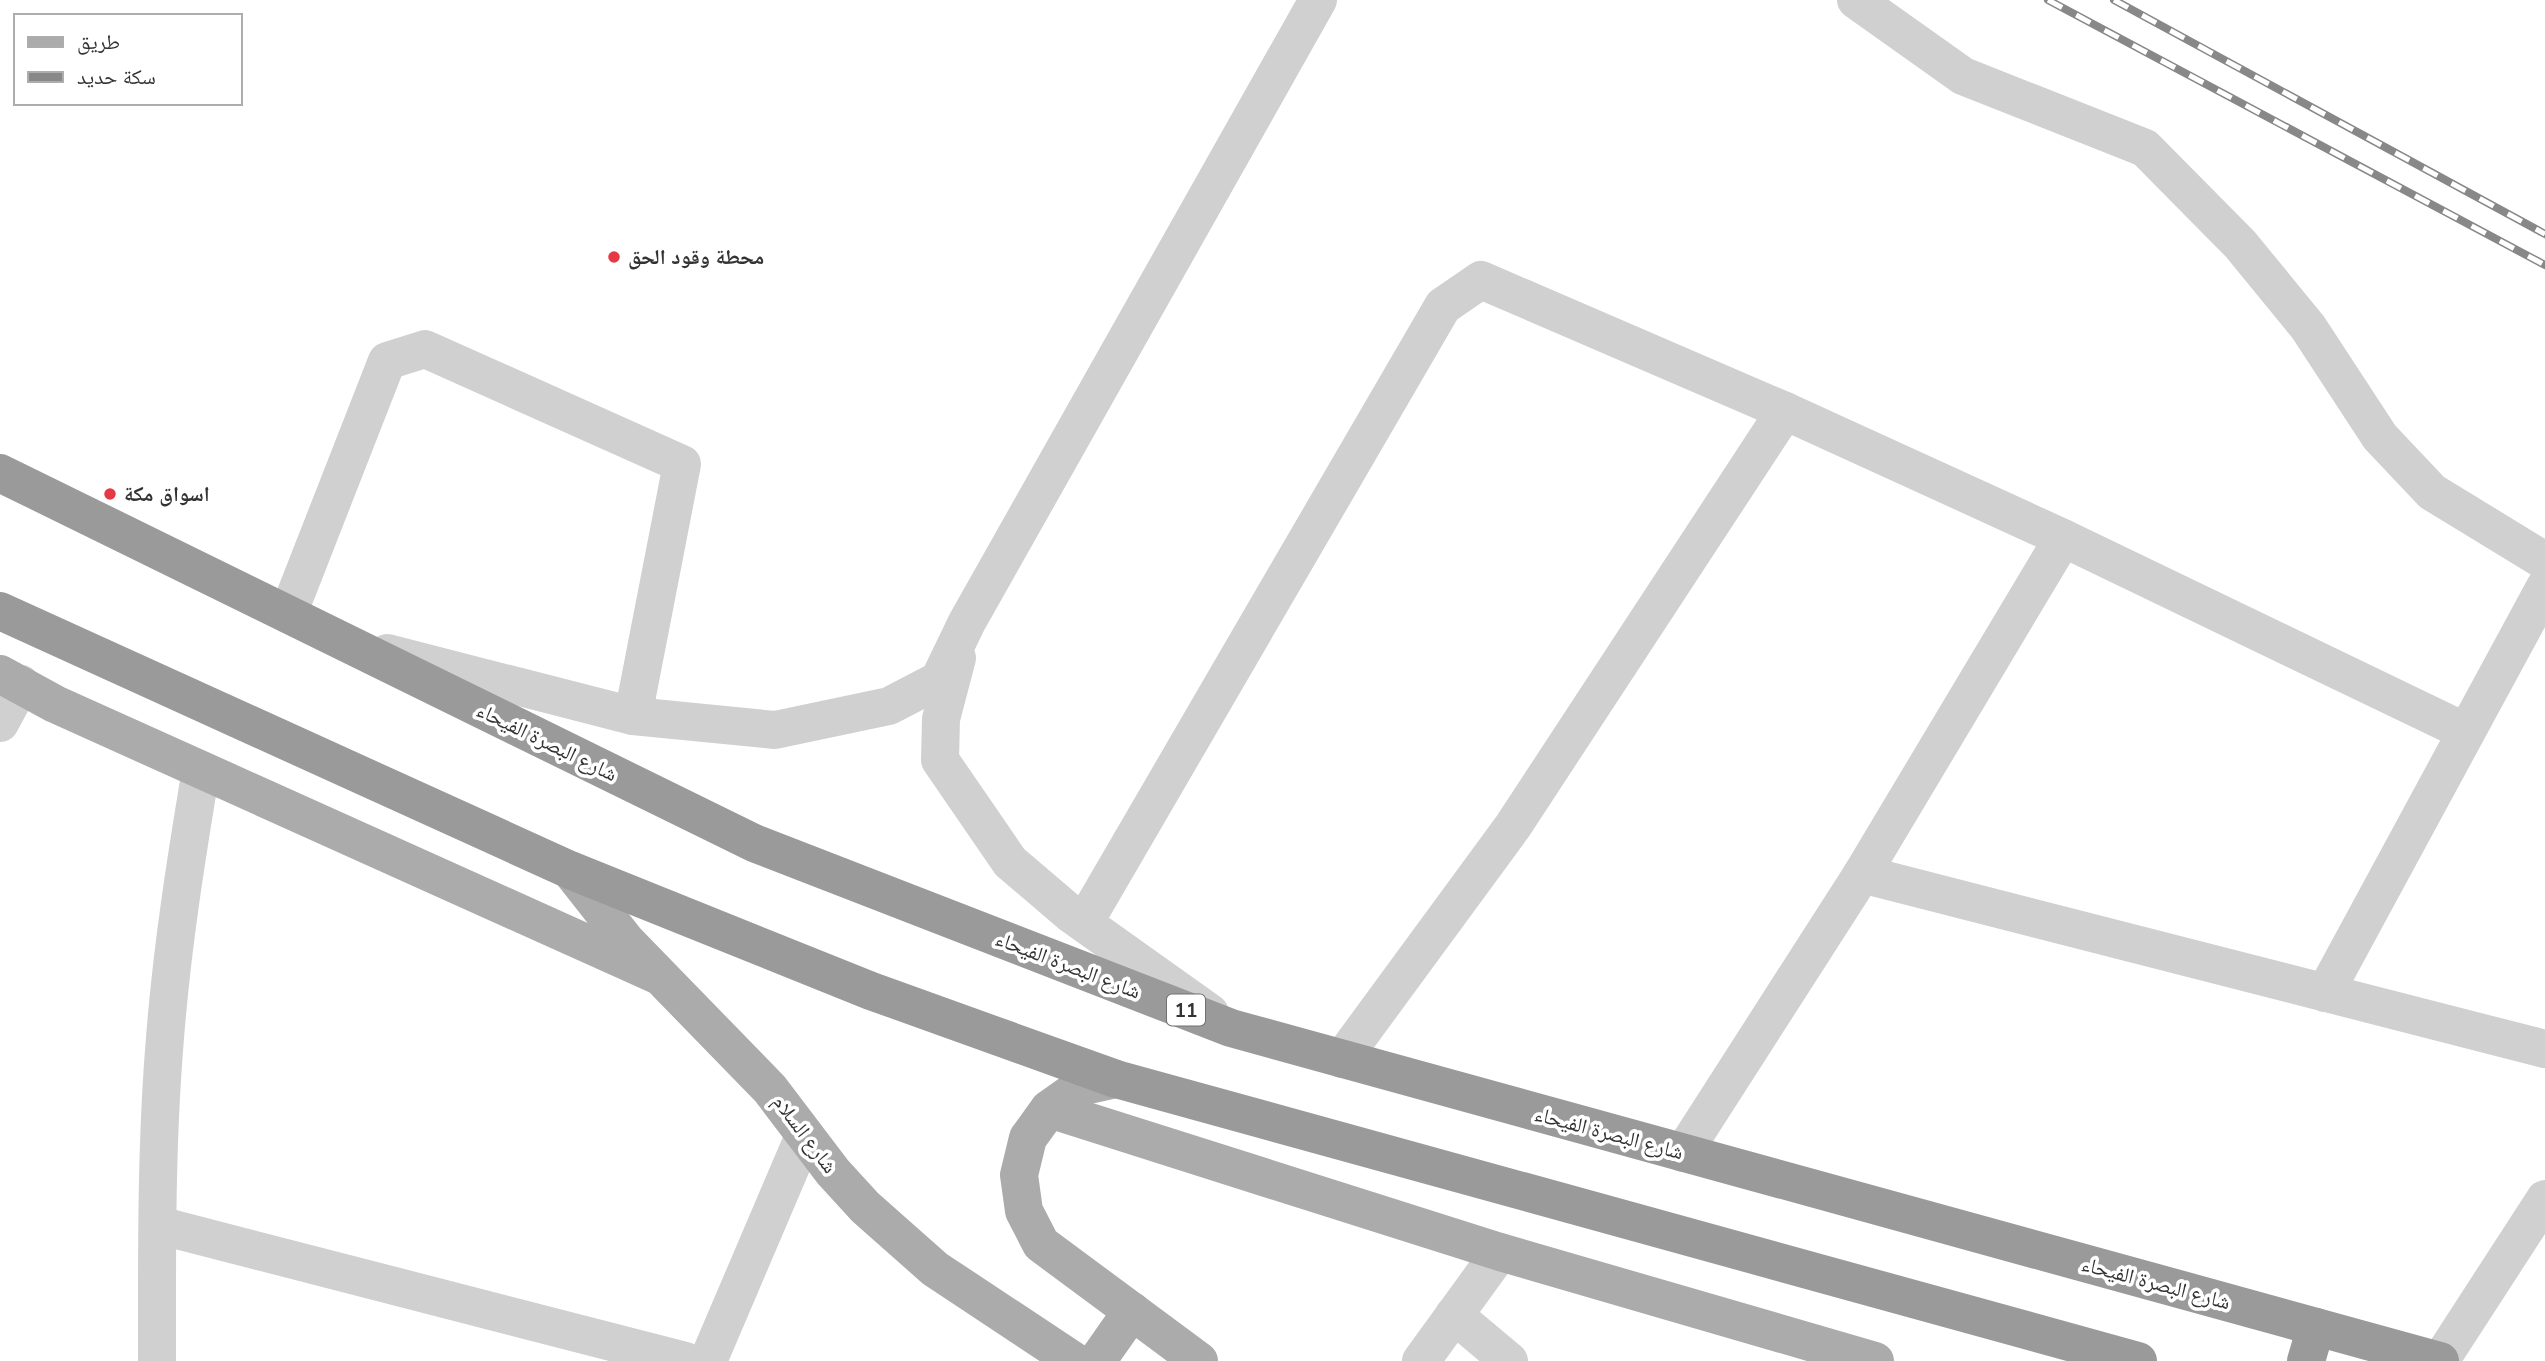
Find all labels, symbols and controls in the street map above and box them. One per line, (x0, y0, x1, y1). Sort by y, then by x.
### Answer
legend (14, 14, 242, 105)
text: طريق (77, 28, 120, 56)
text: سكة حديد (77, 63, 156, 91)
place label: محطة وقود الحق (628, 243, 764, 271)
marker: محطة وقود الحق (606, 249, 622, 265)
place label: اسواق مكة (124, 480, 210, 508)
marker: اسواق مكة (102, 486, 118, 502)
street label: شارع البصرة الفيحاء (472, 696, 622, 788)
street label: شارع البصرة الفيحاء (991, 924, 1145, 1006)
road number: 11 (1167, 994, 1205, 1026)
street label: شارع السلام (766, 1089, 844, 1179)
street label: شارع البصرة الفيحاء (1531, 1100, 1687, 1166)
street label: شارع البصرة الفيحاء (2078, 1250, 2234, 1316)

